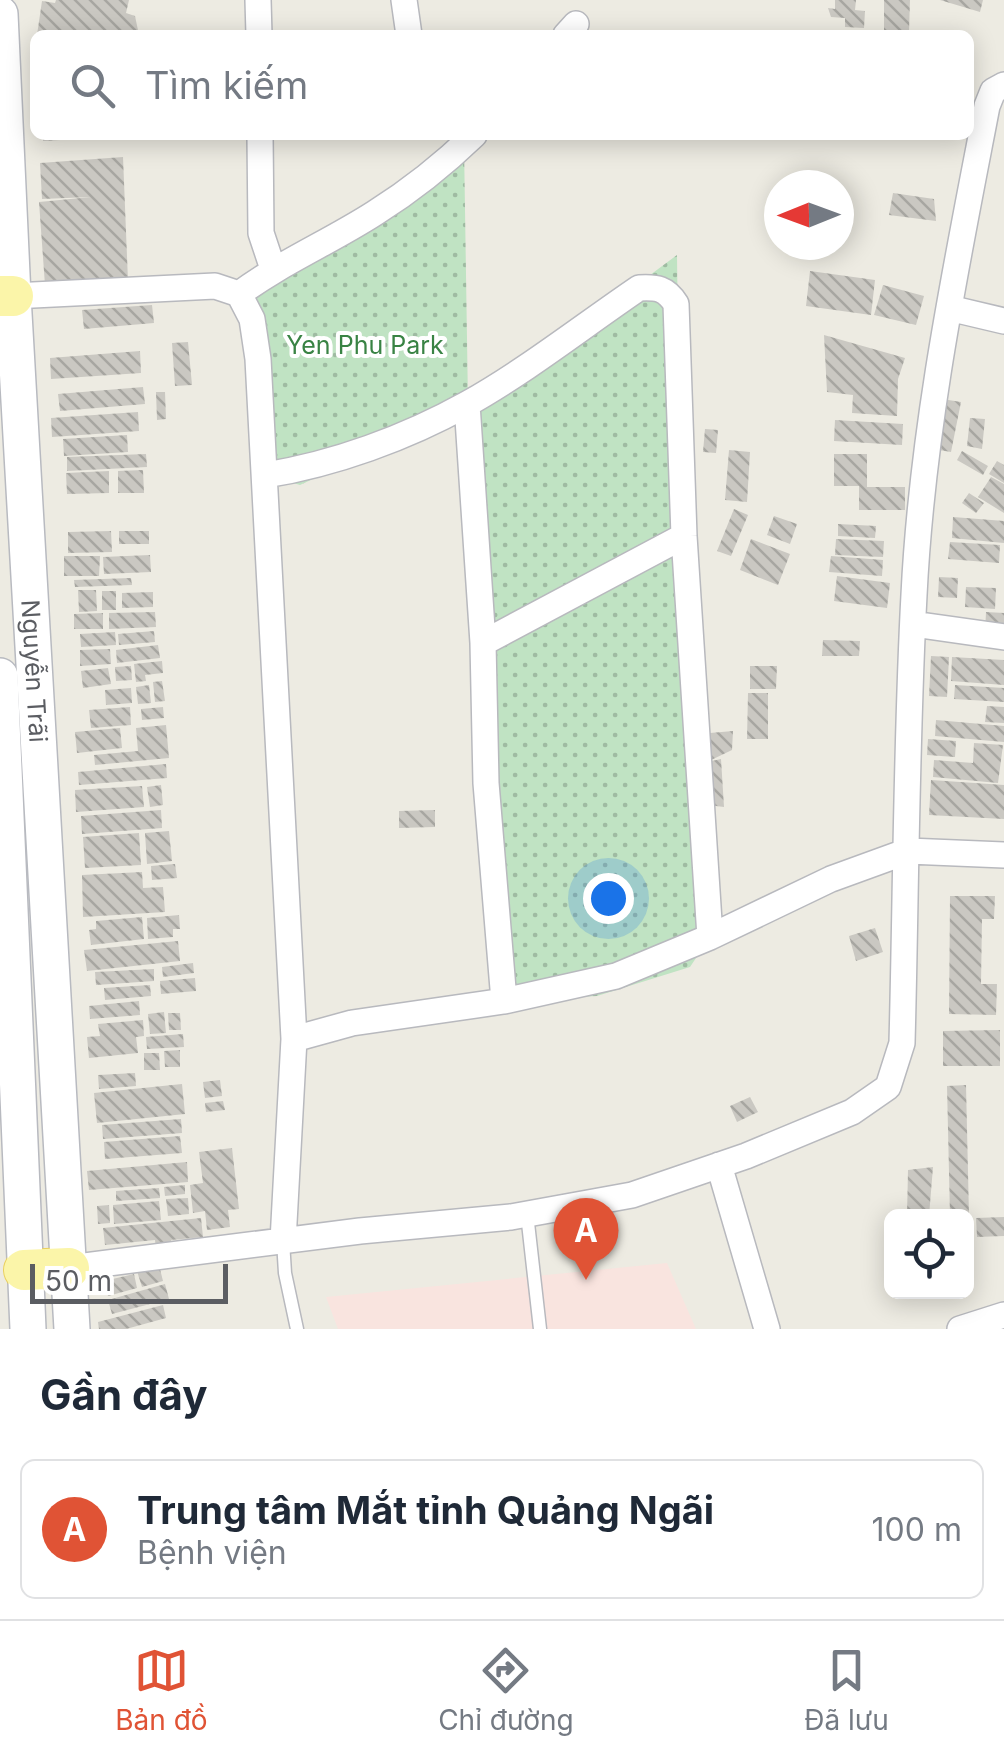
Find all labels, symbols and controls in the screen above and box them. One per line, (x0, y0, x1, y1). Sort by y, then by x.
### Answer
search box (30, 30, 974, 140)
icon: search (65, 58, 120, 113)
text: Tìm kiếm (145, 62, 308, 108)
north arrow (764, 170, 854, 260)
park label: Yen Phu Park (286, 330, 444, 360)
street label: Nguyễn Trãi (15, 599, 53, 743)
your location (583, 873, 634, 924)
pin: A (554, 1198, 618, 1280)
map controls (884, 1209, 974, 1299)
button: locate (884, 1209, 974, 1299)
scale bar (30, 1259, 228, 1304)
text: 50 m (45, 1264, 112, 1298)
text: Gần đây (40, 1369, 207, 1420)
text: Trung tâm Mắt tỉnh Quảng Ngãi (137, 1487, 714, 1533)
text: A (63, 1510, 86, 1549)
text: 100 m (872, 1510, 962, 1549)
text: Bệnh viện (137, 1533, 287, 1572)
tab: Bản đồ (115, 1643, 208, 1737)
tab: Chỉ đường (438, 1643, 574, 1737)
tab: Đã lưu (804, 1643, 889, 1737)

